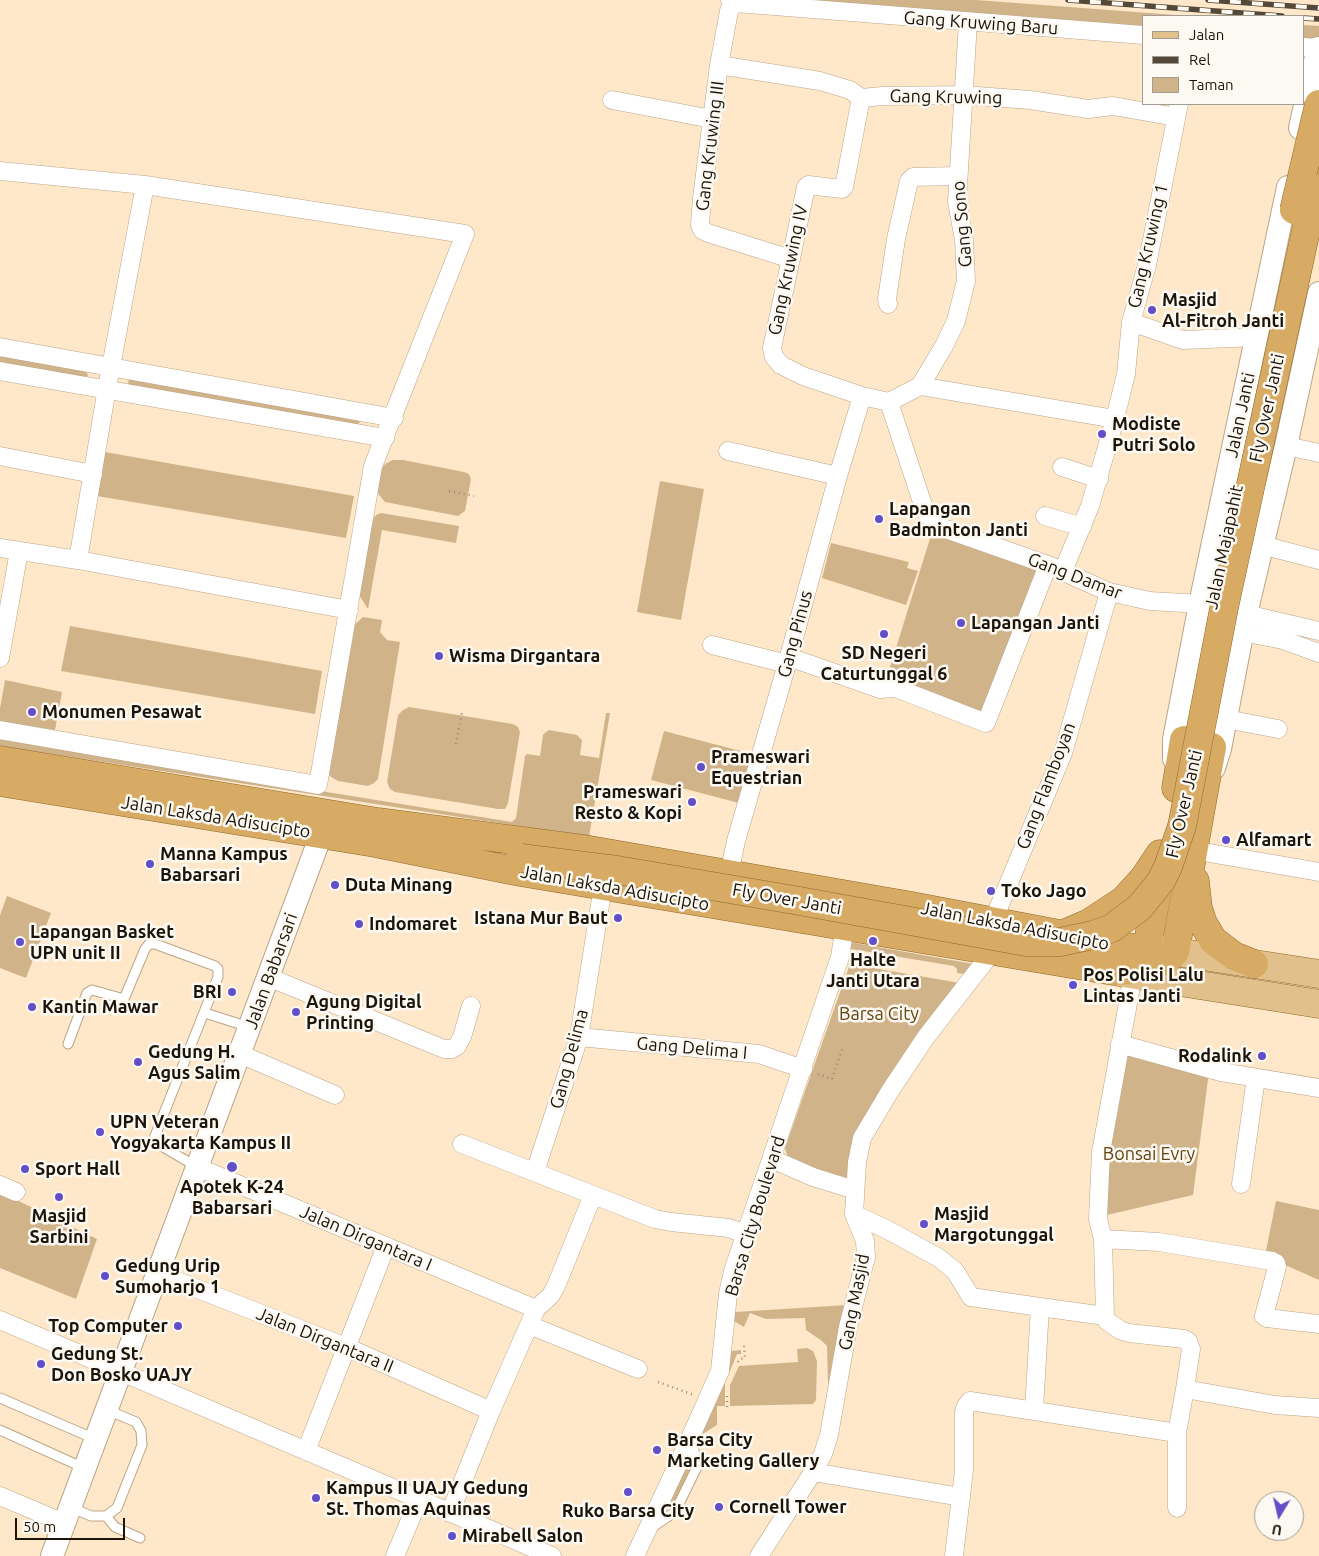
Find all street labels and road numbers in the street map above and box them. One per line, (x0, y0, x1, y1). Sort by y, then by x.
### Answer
street label: Gang Kruwing Baru (903, 7, 1059, 39)
street label: Gang Kruwing III (691, 80, 729, 212)
street label: Gang Kruwing (889, 85, 1003, 109)
street label: Gang Sono (947, 180, 977, 268)
street label: Gang Kruwing 1 (1123, 182, 1173, 310)
street label: Gang Kruwing IV (764, 203, 812, 337)
street label: Fly Over Janti (1245, 352, 1289, 464)
street label: Jalan Janti (1220, 371, 1260, 459)
street label: Jalan Majapahit (1200, 483, 1248, 611)
street label: Gang Damar (1025, 548, 1125, 604)
street label: Gang Pinus (773, 588, 817, 680)
street label: Gang Flamboyan (1012, 720, 1080, 852)
street label: Fly Over Janti (1161, 748, 1207, 860)
street label: Jalan Laksda Adisucipto (120, 791, 312, 843)
street label: Jalan Laksda Adisucipto (519, 861, 711, 915)
street label: Fly Over Janti (731, 879, 843, 919)
street label: Jalan Laksda Adisucipto (919, 897, 1111, 955)
street label: Jalan Babarsari (240, 910, 302, 1032)
street label: Gang Delima (545, 1007, 593, 1111)
street label: Gang Delima I (636, 1032, 748, 1064)
street label: Barsa City Boulevard (720, 1133, 790, 1299)
street label: Jalan Dirgantara I (297, 1200, 435, 1276)
street label: Gang Masjid (834, 1252, 874, 1352)
street label: Jalan Dirgantara II (253, 1303, 397, 1377)

